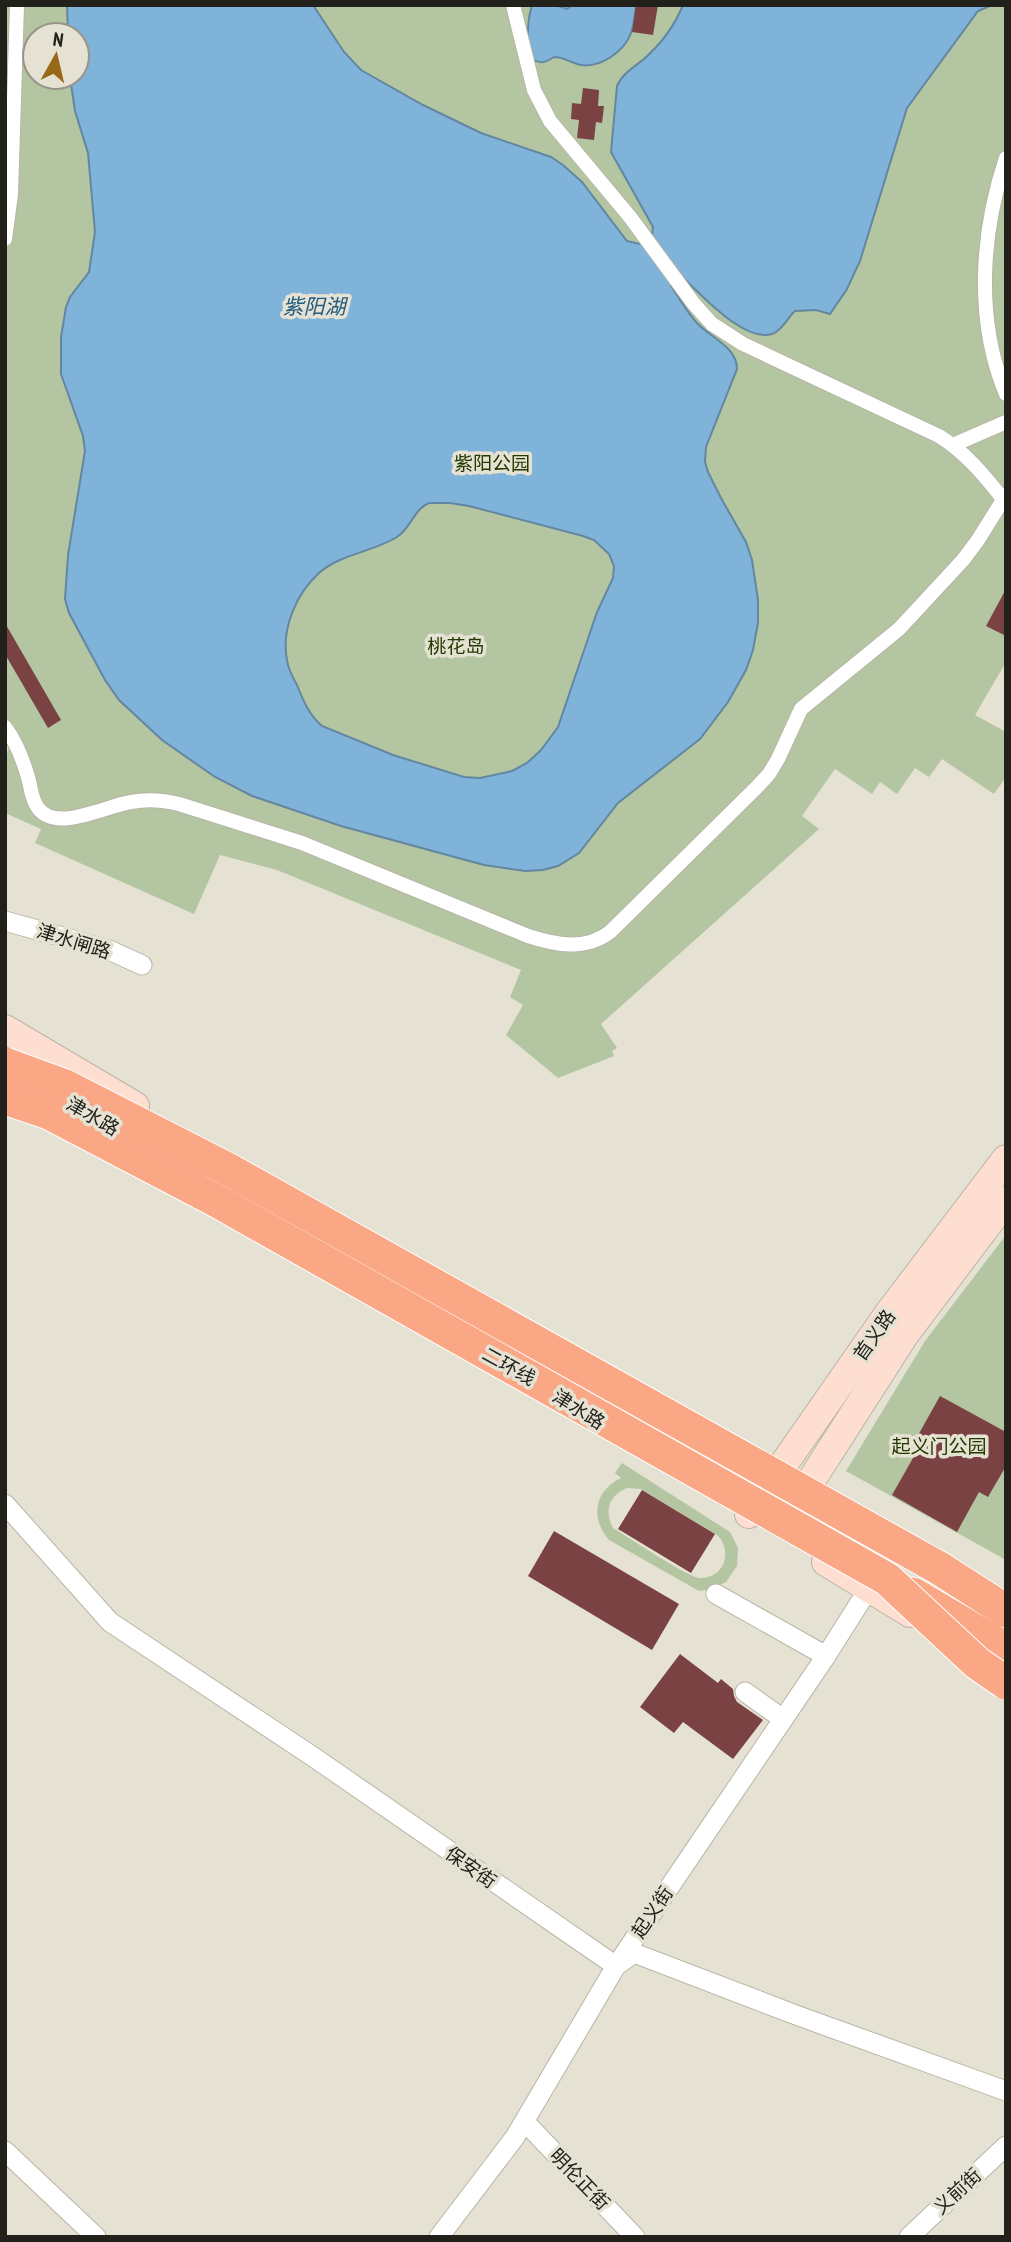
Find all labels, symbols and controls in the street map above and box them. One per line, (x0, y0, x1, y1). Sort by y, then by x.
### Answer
north arrow (21, 21, 91, 91)
text: N (52, 27, 65, 52)
water label: 紫阳湖 (283, 293, 348, 320)
park label: 紫阳公园 (454, 451, 530, 475)
park label: 桃花岛 (427, 634, 485, 658)
street label: 津水闸路 (34, 918, 114, 964)
street label: 津水路 (62, 1091, 124, 1141)
street label: 首义路 (848, 1305, 900, 1365)
street label: 二环线 (478, 1342, 540, 1390)
street label: 津水路 (548, 1384, 610, 1434)
park label: 起义门公园 (891, 1434, 987, 1458)
street label: 保安街 (441, 1841, 501, 1893)
street label: 起义街 (626, 1882, 678, 1942)
street label: 明伦正街 (545, 2143, 615, 2215)
street label: 义前街 (928, 2163, 986, 2219)

